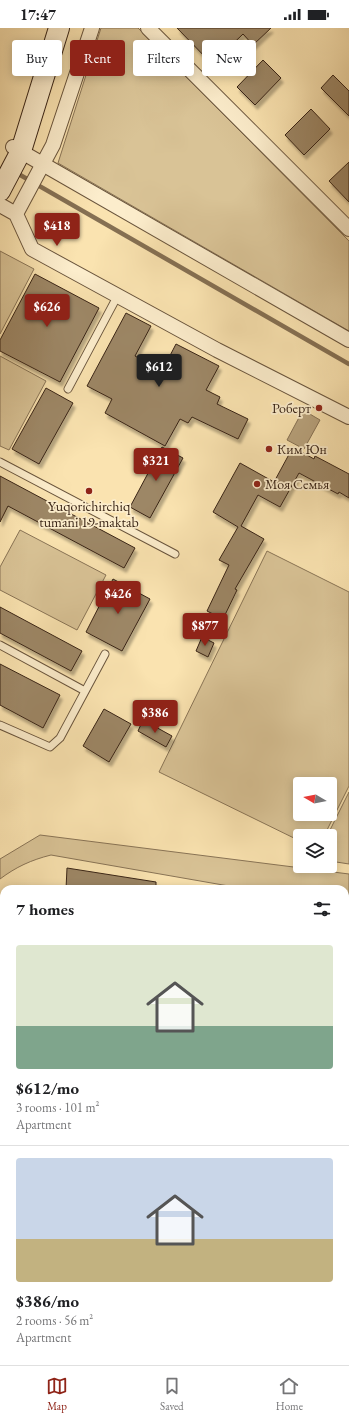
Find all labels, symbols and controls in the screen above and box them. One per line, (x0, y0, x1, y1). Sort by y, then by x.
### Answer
text: 17:47 (20, 5, 56, 24)
chip: Buy (12, 40, 62, 76)
chip: Rent (70, 40, 125, 76)
chip: Filters (133, 40, 194, 76)
chip: New (202, 40, 256, 76)
pin: $418 (33, 213, 81, 247)
text: $418 (44, 217, 70, 234)
pin: $626 (23, 294, 71, 328)
text: $626 (34, 298, 60, 315)
pin: $612 (135, 354, 183, 388)
text: $612 (146, 358, 172, 375)
place label: Роберт (272, 399, 311, 417)
marker: Роберт (314, 403, 324, 413)
place label: Ким Юн (277, 440, 327, 458)
marker: Ким Юн (264, 444, 274, 454)
pin: $321 (132, 448, 180, 482)
text: $321 (143, 452, 169, 469)
place label: Моя Семья (265, 475, 329, 493)
marker: Моя Семья (252, 479, 262, 489)
marker: Yuqorichirchiq tumani 19-maktab (84, 486, 94, 496)
place label: Yuqorichirchiq tumani 19-maktab (39, 497, 139, 531)
pin: $426 (94, 581, 142, 615)
text: $426 (105, 585, 131, 602)
pin: $877 (181, 613, 229, 647)
text: $877 (192, 617, 218, 634)
pin: $386 (131, 700, 179, 734)
text: $386 (142, 704, 168, 721)
north arrow (293, 777, 337, 821)
map controls (293, 777, 337, 873)
button: layers (293, 829, 337, 873)
text: 7 homes (16, 898, 74, 920)
icon: filters (311, 898, 333, 920)
icon: home (139, 971, 211, 1043)
text: $612/mo (16, 1077, 79, 1099)
text: 3 rooms · 101 m² (16, 1099, 100, 1116)
text: Apartment (16, 1116, 71, 1133)
icon: home (139, 1184, 211, 1256)
text: $386/mo (16, 1290, 79, 1312)
text: 2 rooms · 56 m² (16, 1312, 93, 1329)
text: Apartment (16, 1329, 71, 1346)
tab: Map (46, 1375, 68, 1413)
tab: Saved (160, 1375, 184, 1413)
tab: Home (276, 1375, 303, 1413)

